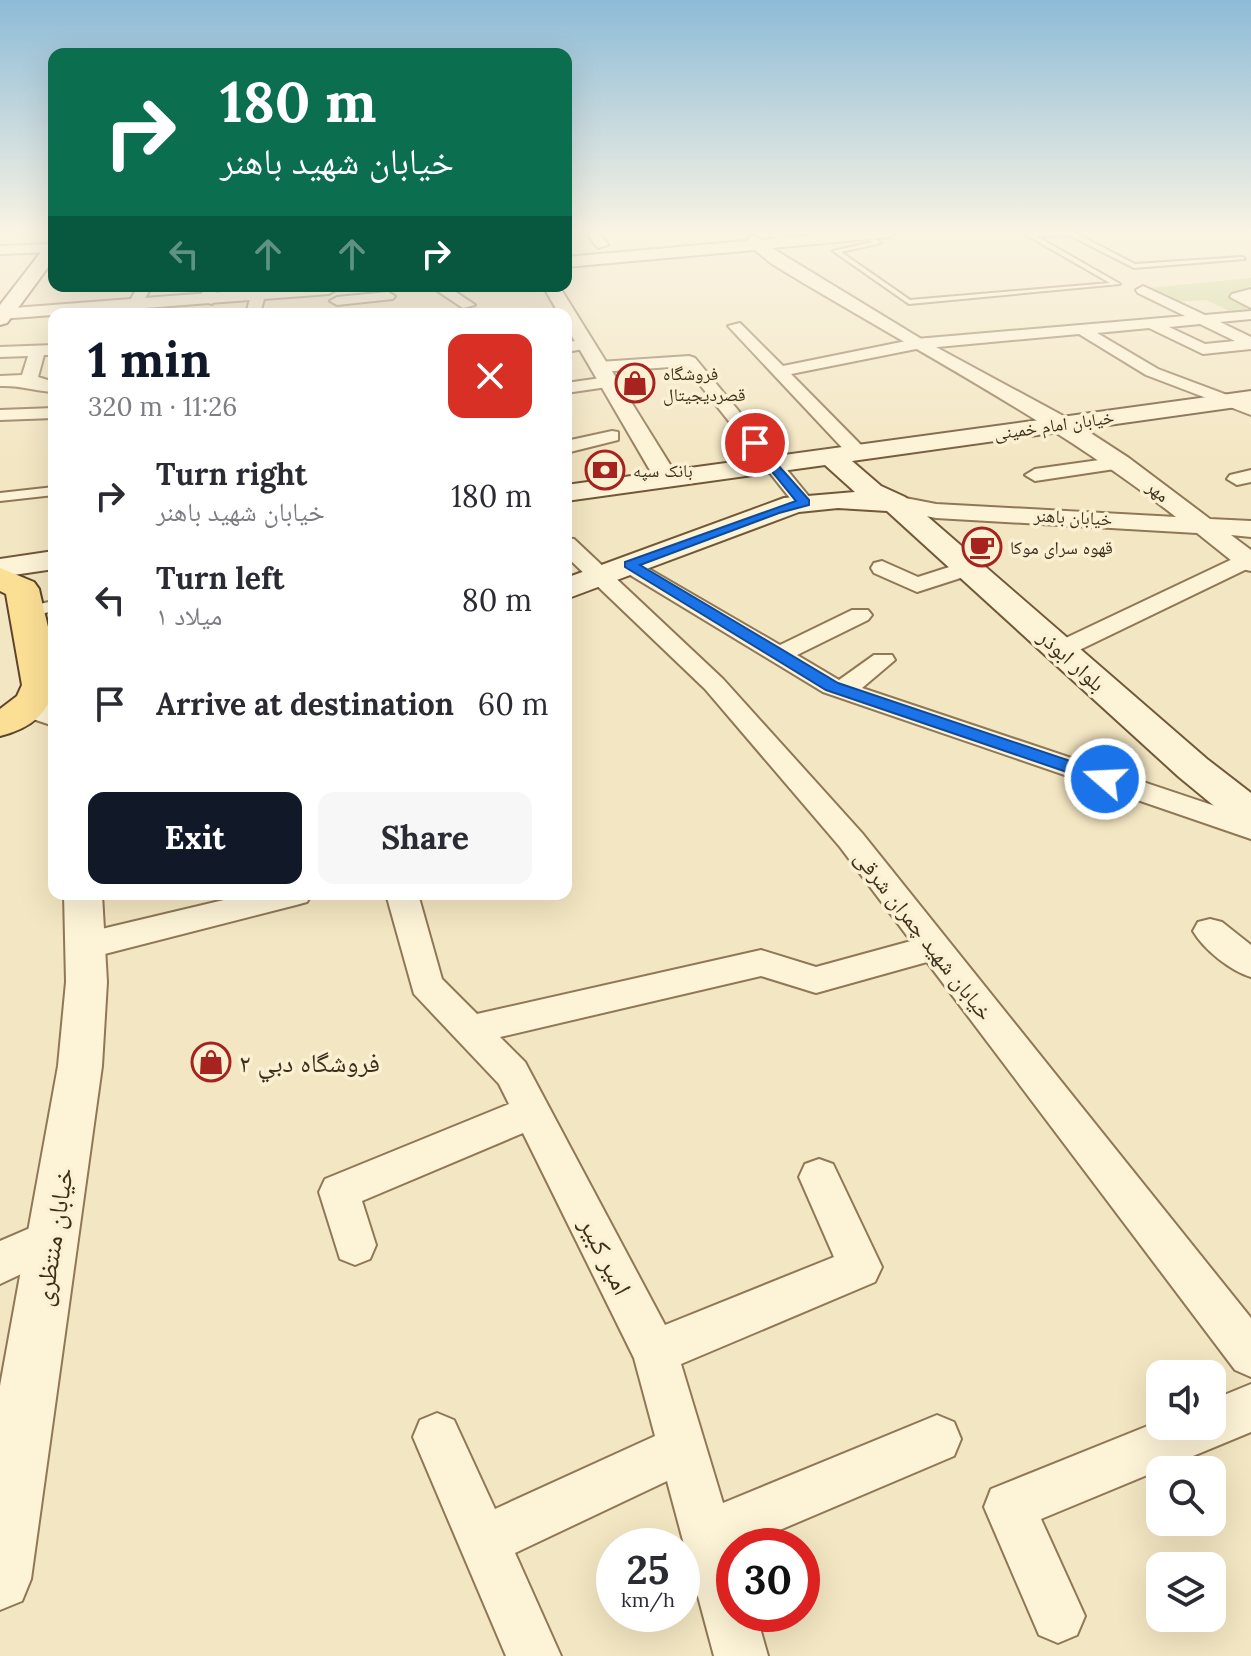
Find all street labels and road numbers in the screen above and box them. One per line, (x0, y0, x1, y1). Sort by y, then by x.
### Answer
street label: خیابان امام خمینی (993, 405, 1116, 446)
street label: مهر (1141, 474, 1174, 507)
street label: خیابان باهنر (1032, 503, 1113, 531)
street label: بلوار ابوذر (1032, 622, 1111, 697)
street label: خیابان شهید چمران شرقی (849, 844, 999, 1026)
street label: خیابان منتظری (26, 1165, 80, 1309)
street label: امیر کبیر (572, 1211, 640, 1300)

